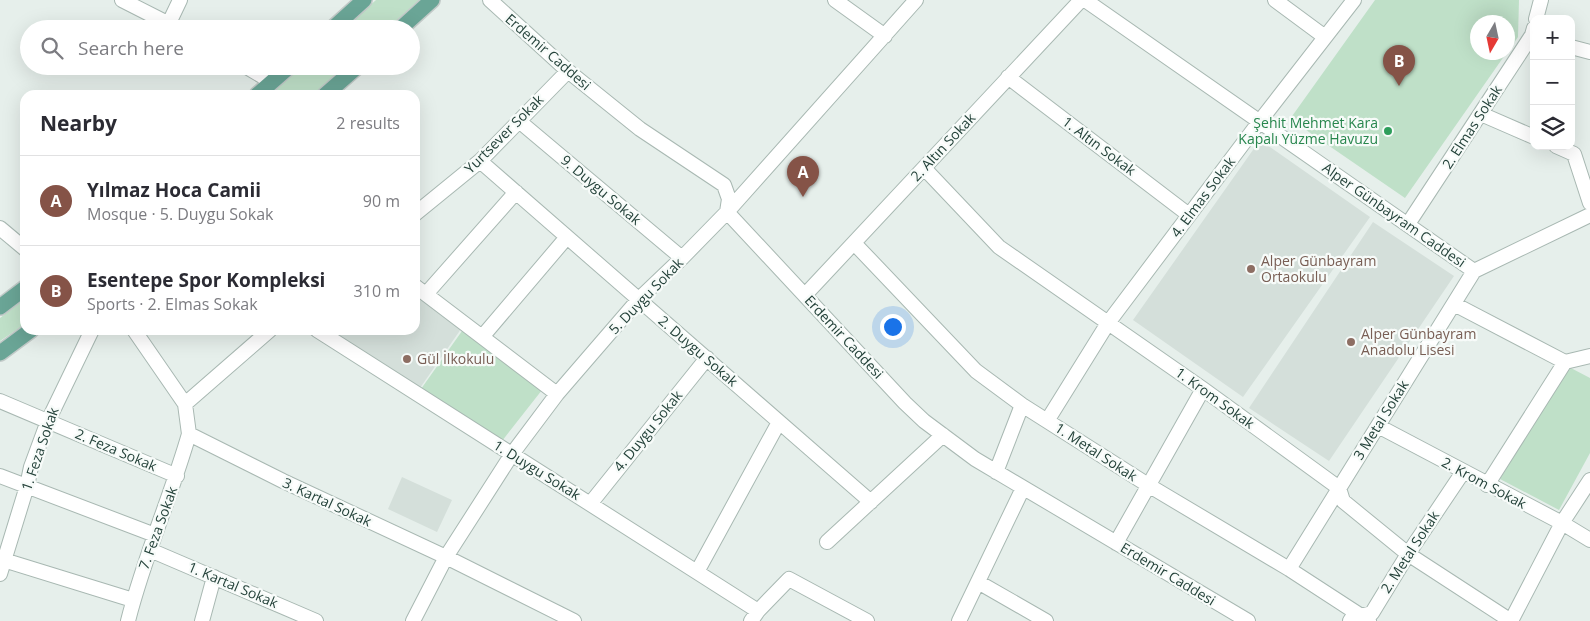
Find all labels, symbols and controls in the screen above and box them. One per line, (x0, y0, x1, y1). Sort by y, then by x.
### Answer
street label: Erdemir Caddesi (502, 9, 595, 94)
north arrow (1470, 15, 1515, 60)
map controls (1530, 15, 1575, 150)
button: + (1530, 15, 1575, 60)
search box (20, 20, 420, 75)
icon: search (38, 34, 66, 62)
text: Search here (78, 35, 184, 61)
pin: B (1383, 45, 1415, 86)
button: − (1530, 60, 1575, 105)
street label: 2. Elmas Sokak (1437, 81, 1506, 172)
street label: Yurtsever Sokak (460, 90, 548, 177)
button: layers (1530, 105, 1575, 150)
street label: 2. Altın Sokak (906, 108, 980, 185)
text: Nearby (40, 109, 117, 137)
text: 2 results (336, 112, 400, 134)
street label: 1. Altın Sokak (1059, 112, 1140, 180)
place label: Şehit Mehmet Kara Kapalı Yüzme Havuzu (1238, 113, 1378, 148)
marker: Şehit Mehmet Kara Kapalı Yüzme Havuzu (1382, 125, 1394, 137)
street label: 9. Duygu Sokak (557, 150, 646, 229)
street label: 4. Elmas Sokak (1166, 152, 1240, 241)
pin: A (787, 156, 819, 197)
street label: Alper Günbayram Caddesi (1319, 158, 1470, 271)
text: Yılmaz Hoca Camii (87, 177, 261, 203)
text: A (50, 190, 62, 212)
text: 90 m (363, 190, 400, 212)
text: Mosque · 5. Duygu Sokak (87, 203, 273, 225)
place label: Alper Günbayram Ortaokulu (1261, 251, 1376, 286)
street label: 5. Duygu Sokak (604, 253, 687, 338)
marker: Alper Günbayram Ortaokulu (1245, 263, 1257, 275)
text: Esentepe Spor Kompleksi (87, 267, 325, 293)
text: B (51, 280, 61, 302)
text: 310 m (354, 280, 400, 302)
street label: Erdemir Caddesi (801, 291, 888, 382)
text: Sports · 2. Elmas Sokak (87, 293, 258, 315)
street label: 2. Duygu Sokak (655, 311, 743, 391)
your location (880, 314, 906, 340)
place label: Alper Günbayram Anadolu Lisesi (1361, 324, 1476, 359)
marker: Alper Günbayram Anadolu Lisesi (1345, 336, 1357, 348)
place label: Gül İlkokulu (417, 349, 494, 368)
marker: Gül İlkokulu (401, 353, 413, 365)
street label: 1. Krom Sokak (1172, 363, 1259, 433)
street label: 3 Metal Sokak (1349, 376, 1413, 463)
street label: 4. Duygu Sokak (609, 386, 687, 475)
street label: 1. Feza Sokak (16, 404, 63, 493)
street label: 1. Metal Sokak (1052, 418, 1142, 486)
street label: 2. Feza Sokak (72, 424, 161, 476)
street label: 1. Duygu Sokak (490, 435, 585, 504)
street label: 2. Krom Sokak (1439, 452, 1530, 513)
street label: 3. Kartal Sokak (280, 473, 375, 531)
street label: 7. Feza Sokak (134, 483, 182, 572)
street label: 2. Metal Sokak (1376, 506, 1444, 596)
street label: Erdemir Caddesi (1117, 538, 1219, 609)
street label: 1. Kartal Sokak (185, 557, 282, 612)

